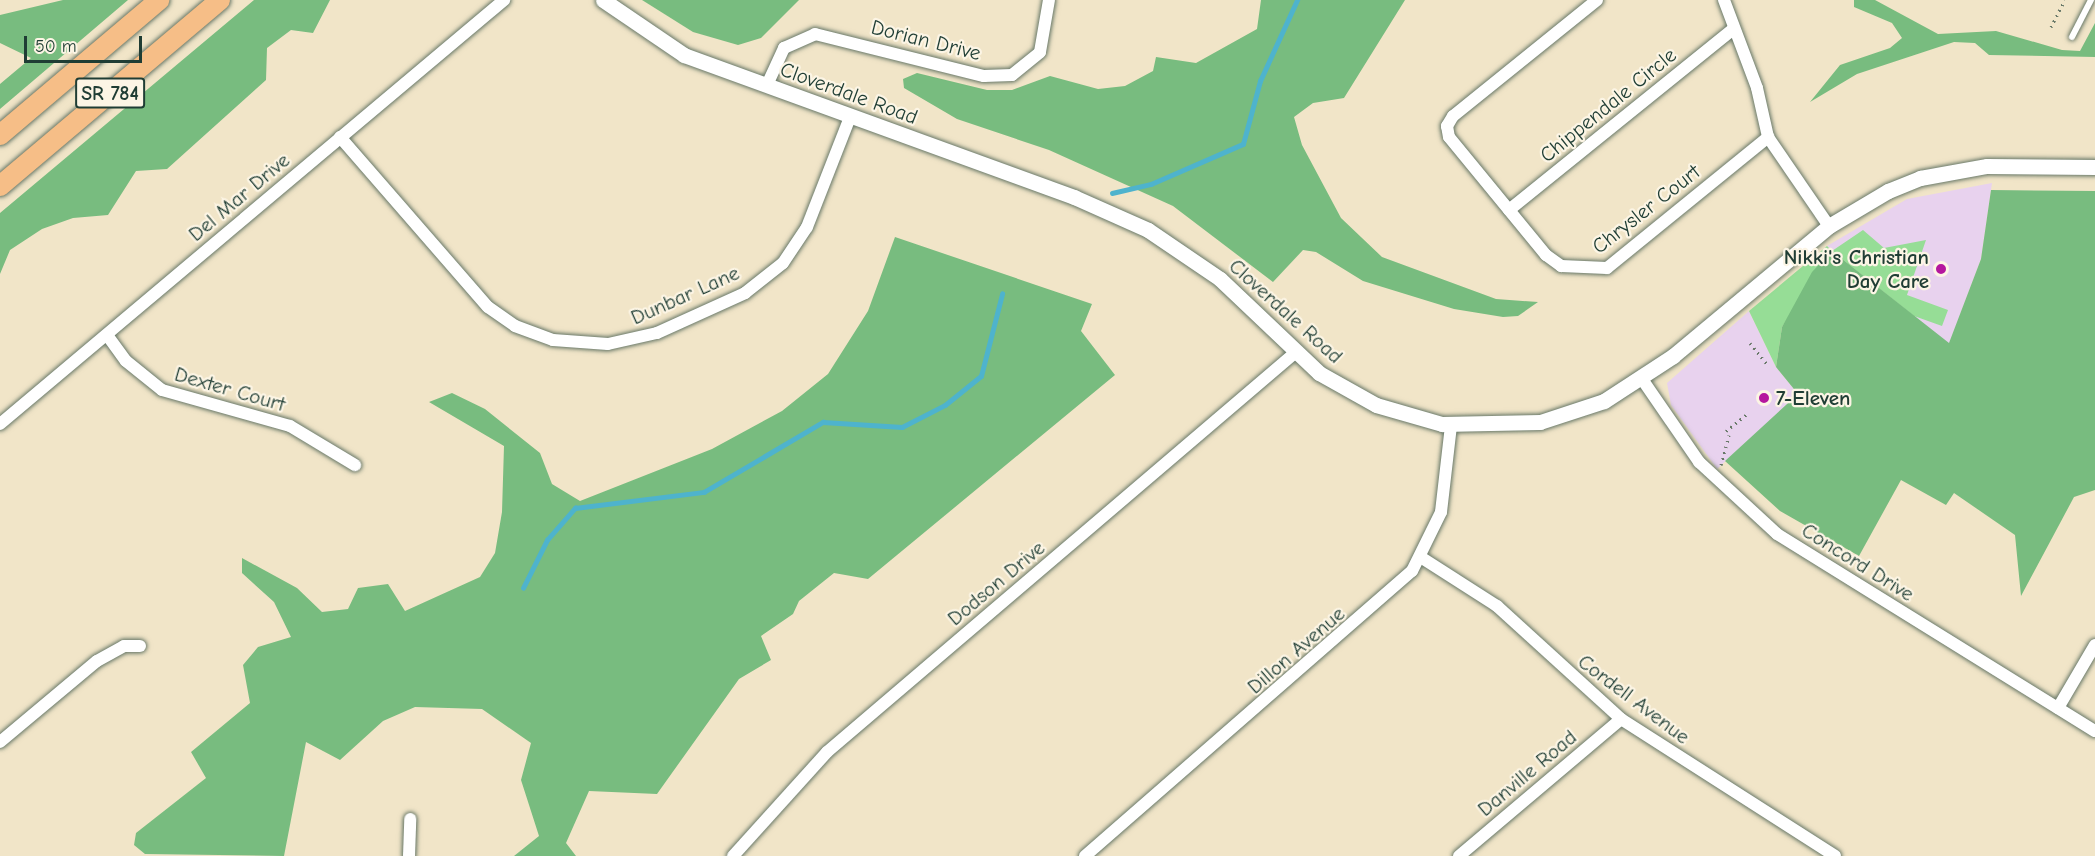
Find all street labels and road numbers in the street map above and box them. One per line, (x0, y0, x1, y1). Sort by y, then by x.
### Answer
street label: Dorian Drive (869, 14, 983, 66)
street label: Chippendale Circle (1535, 42, 1681, 168)
street label: Cloverdale Road (777, 56, 921, 130)
road number: SR 784 (74, 76, 146, 110)
street label: Del Mar Drive (183, 147, 295, 247)
street label: Chrysler Court (1587, 159, 1705, 259)
street label: Cloverdale Road (1224, 253, 1348, 369)
street label: Dunbar Lane (627, 260, 743, 330)
street label: Dexter Court (172, 361, 288, 417)
street label: Concord Drive (1797, 517, 1919, 607)
street label: Dodson Drive (942, 535, 1050, 631)
street label: Dillon Avenue (1242, 601, 1350, 699)
street label: Cordell Avenue (1573, 649, 1695, 749)
street label: Danville Road (1472, 724, 1582, 822)

